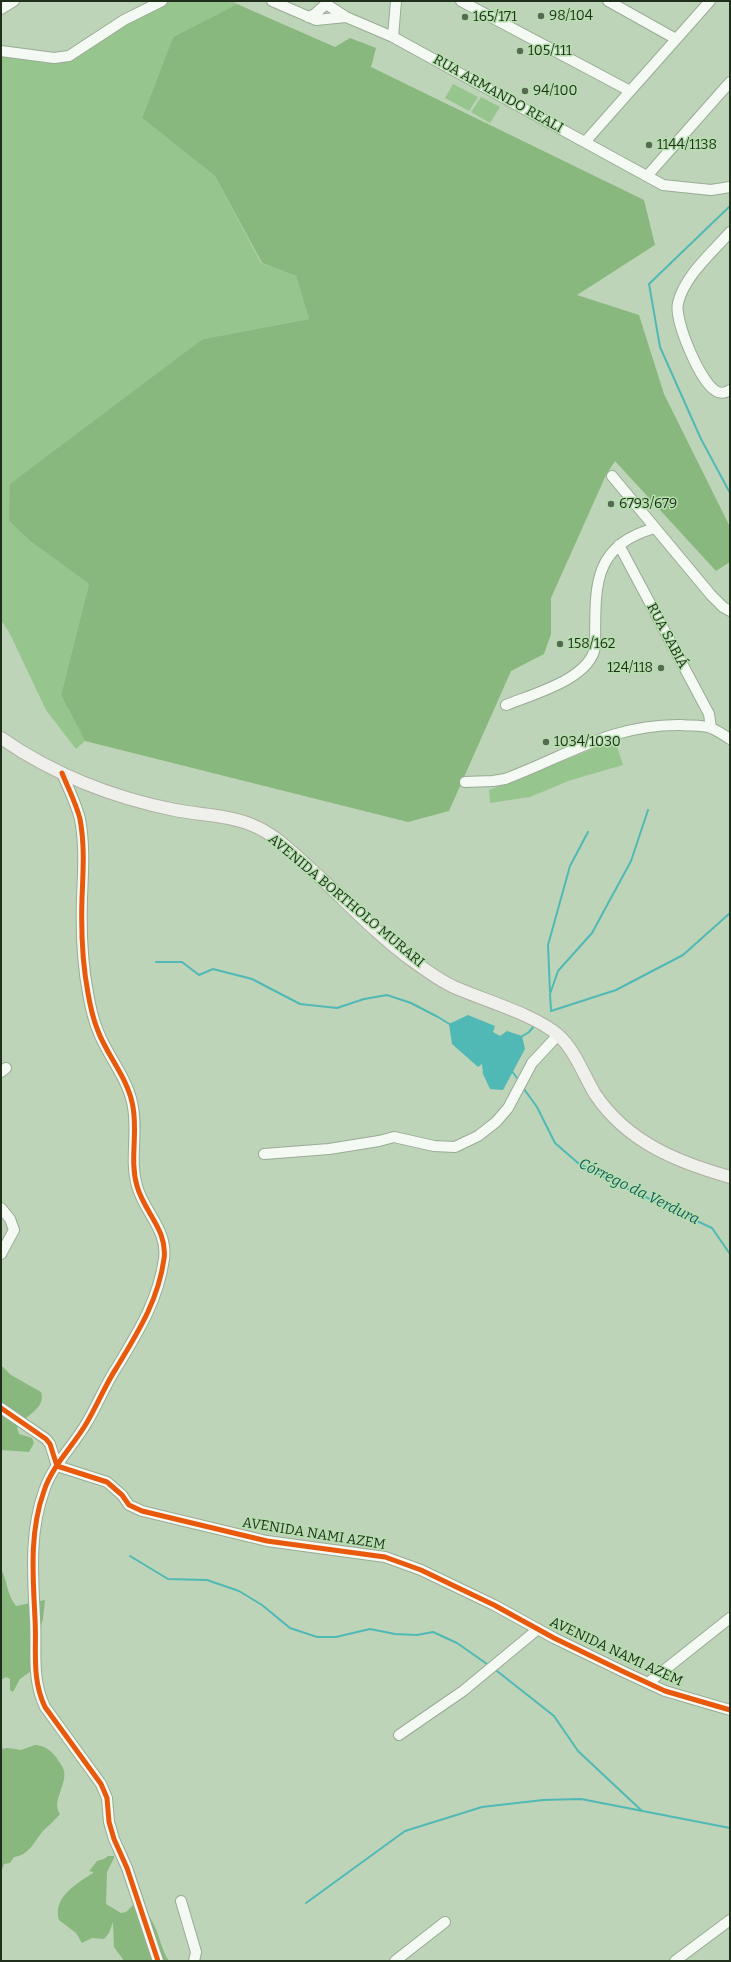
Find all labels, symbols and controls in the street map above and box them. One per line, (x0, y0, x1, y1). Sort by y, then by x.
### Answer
place label: 98/104 (549, 8, 593, 24)
place label: 165/171 (473, 9, 517, 25)
marker: 98/104 (536, 11, 546, 21)
marker: 165/171 (460, 12, 470, 22)
place label: 105/111 (528, 43, 572, 59)
marker: 105/111 (515, 46, 525, 56)
street label: RUA ARMANDO REALI (430, 51, 566, 137)
place label: 94/100 (533, 83, 577, 99)
marker: 94/100 (520, 86, 530, 96)
place label: 1144/1138 (657, 137, 717, 153)
marker: 1144/1138 (644, 140, 654, 150)
place label: 6793/679 (619, 496, 677, 512)
marker: 6793/679 (606, 499, 616, 509)
street label: RUA SABIÁ (643, 600, 691, 672)
place label: 158/162 (568, 636, 615, 652)
marker: 158/162 (555, 639, 565, 649)
place label: 124/118 (607, 660, 653, 676)
marker: 124/118 (656, 663, 666, 673)
place label: 1034/1030 (554, 734, 621, 750)
marker: 1034/1030 (541, 737, 551, 747)
street label: AVENIDA BORTHOLO MURARI (265, 831, 427, 971)
water label: Córrego da Verdura (576, 1155, 702, 1229)
street label: AVENIDA NAMI AZEM (241, 1514, 387, 1554)
street label: AVENIDA NAMI AZEM (547, 1614, 685, 1690)

